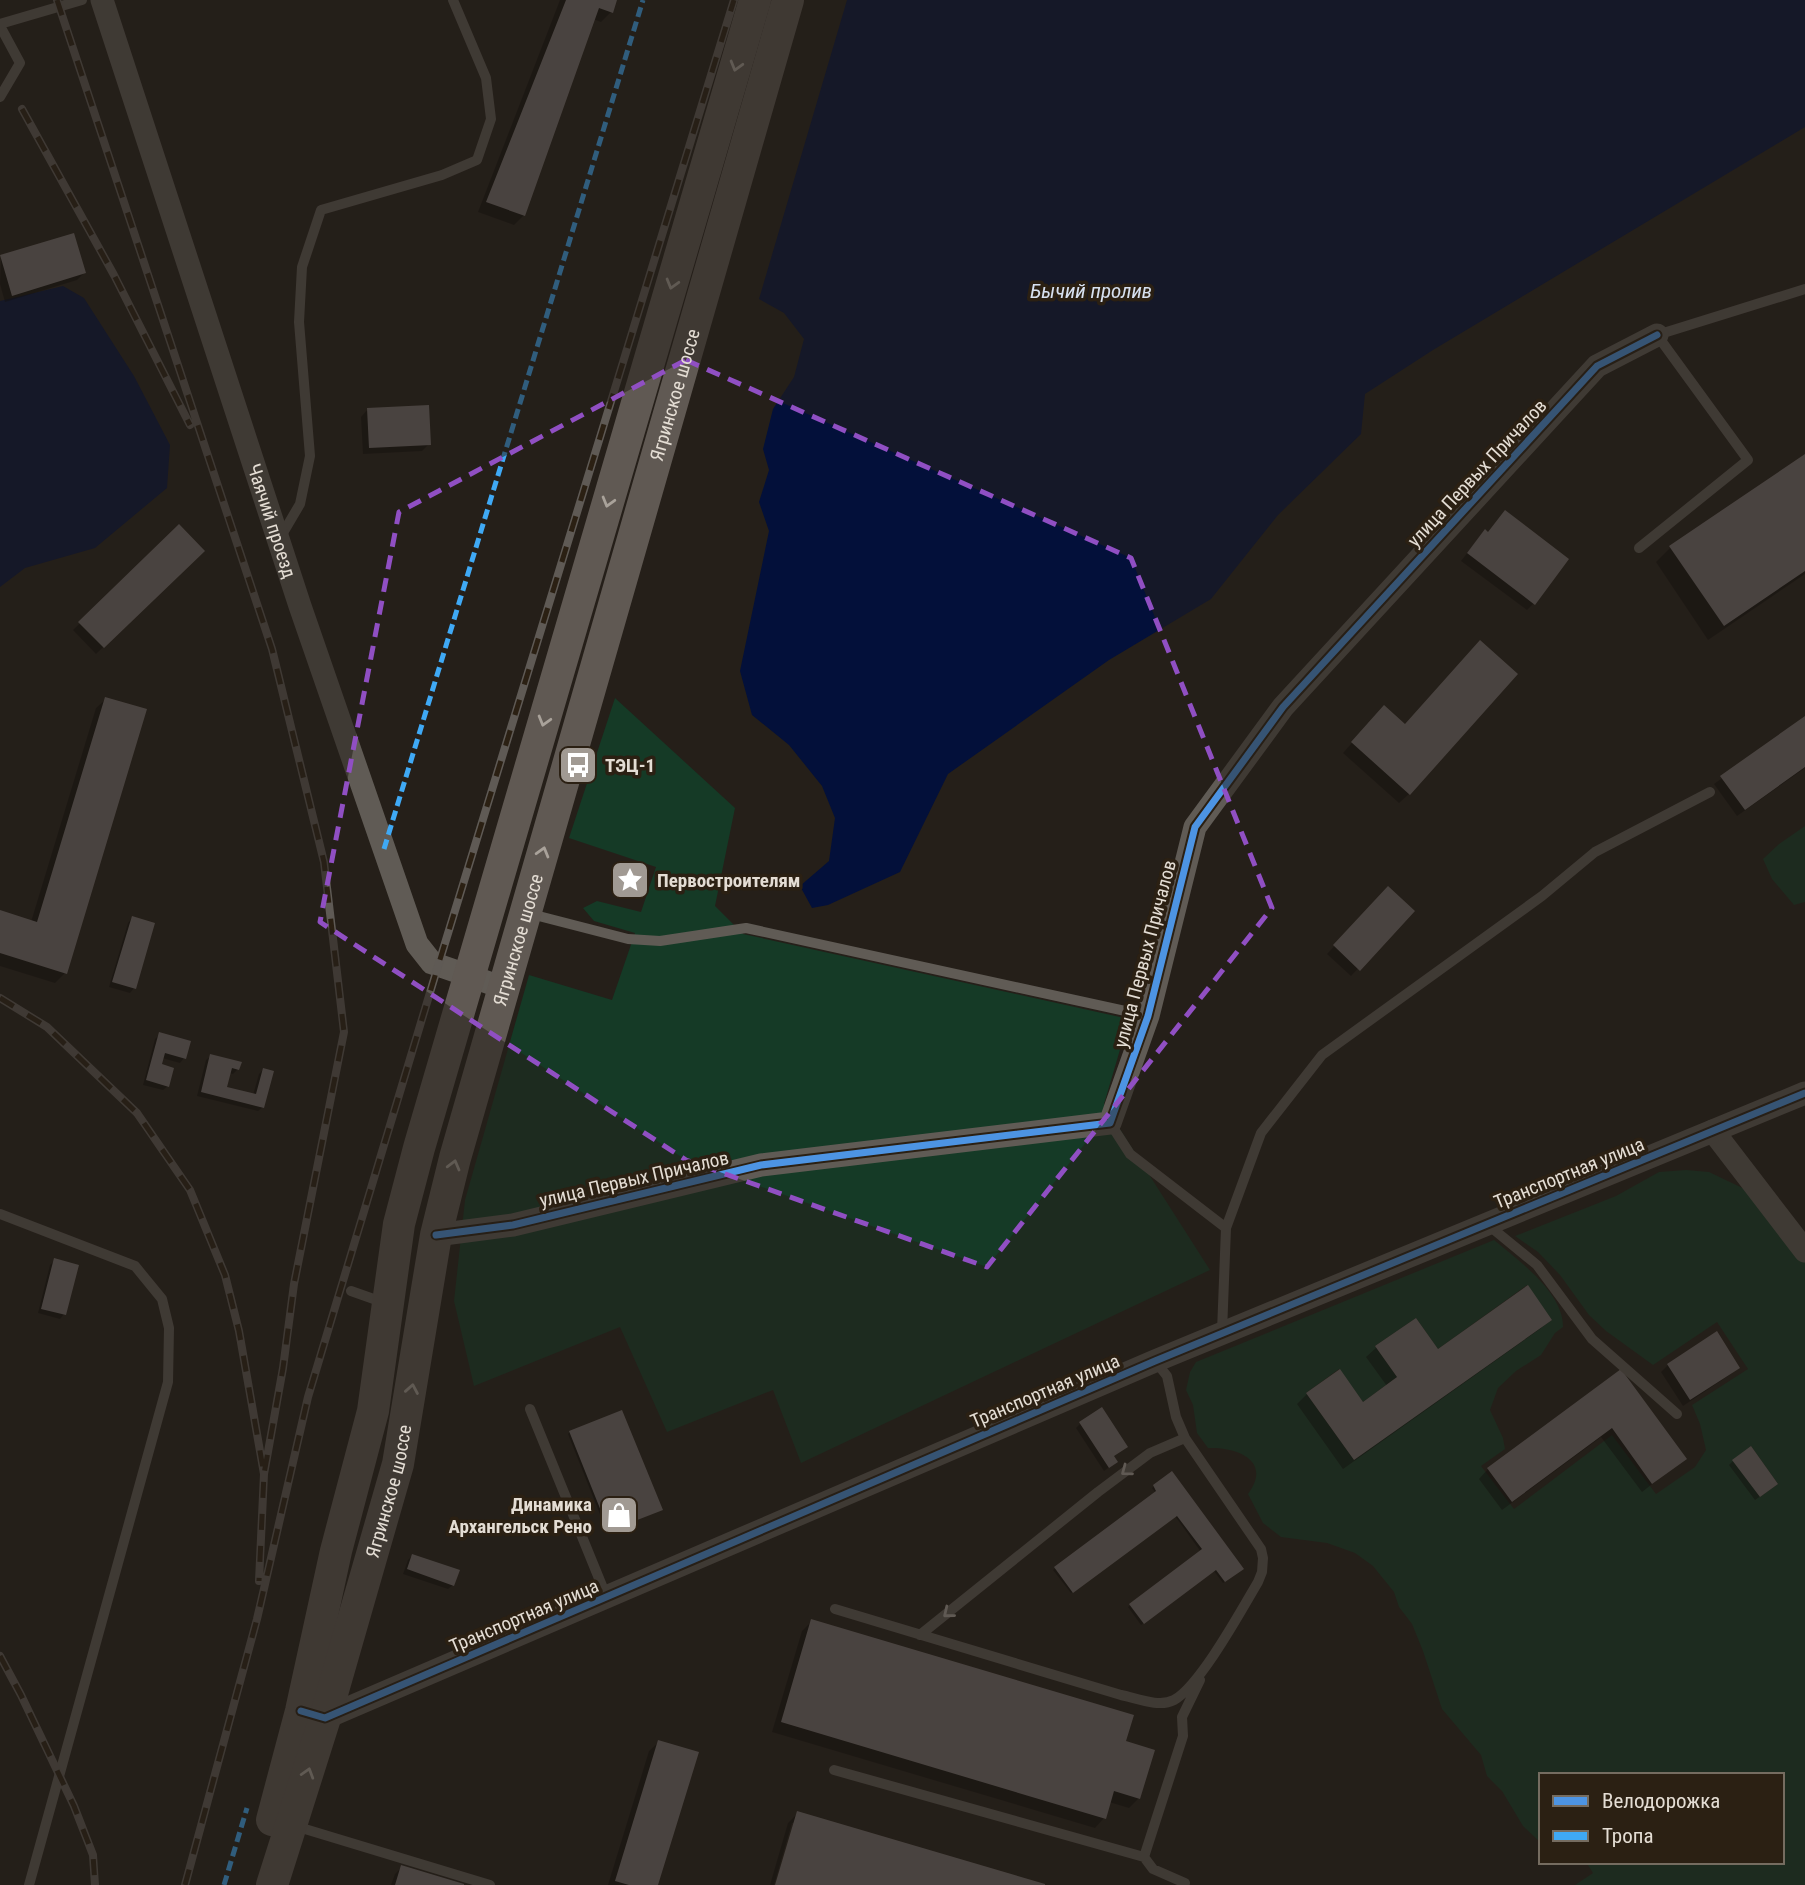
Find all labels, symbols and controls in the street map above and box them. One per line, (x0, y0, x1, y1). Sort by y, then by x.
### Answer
one-way arrow (729, 59, 744, 71)
one-way arrow (666, 278, 681, 290)
water label: Бычий пролив (1030, 279, 1152, 303)
street label: Ягринское шоссе (645, 326, 704, 464)
street label: улица Первых Причалов (1403, 394, 1551, 552)
street label: Чаячий проезд (243, 461, 302, 581)
one-way arrow (602, 496, 617, 508)
one-way arrow (538, 714, 553, 726)
bus stop icon: ТЭЦ-1 (557, 744, 599, 786)
place label: ТЭЦ-1 (605, 754, 655, 777)
one-way arrow (535, 847, 550, 859)
street label: улица Первых Причалов (1109, 858, 1181, 1050)
place icon: Первостроителям (609, 859, 651, 901)
place label: Первостроителям (657, 869, 800, 892)
street label: Ягринское шоссе (488, 871, 548, 1009)
street label: Транспортная улица (1491, 1132, 1647, 1214)
street label: улица Первых Причалов (537, 1146, 731, 1212)
one-way arrow (445, 1159, 460, 1171)
street label: Транспортная улица (967, 1349, 1123, 1433)
one-way arrow (404, 1383, 419, 1395)
street label: Ягринское шоссе (360, 1423, 416, 1560)
one-way arrow (1121, 1463, 1134, 1476)
place label: Динамика Архангельск Рено (449, 1493, 592, 1538)
shop icon: Динамика Архангельск Рено (598, 1494, 640, 1536)
street label: Транспортная улица (446, 1574, 602, 1658)
one-way arrow (943, 1604, 955, 1617)
one-way arrow (299, 1768, 314, 1780)
legend (1539, 1773, 1784, 1864)
text: Велодорожка (1602, 1789, 1720, 1813)
text: Тропа (1602, 1824, 1653, 1848)

